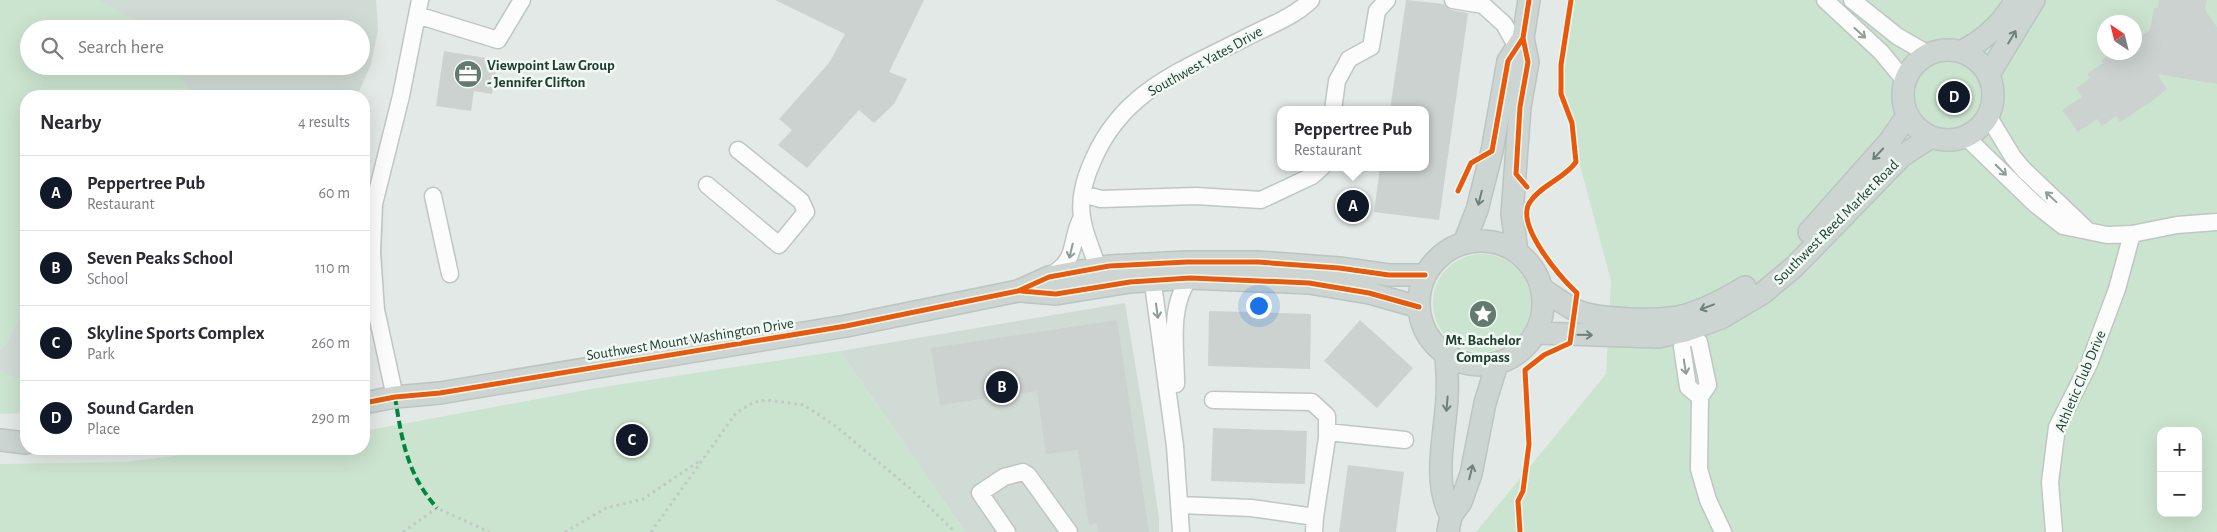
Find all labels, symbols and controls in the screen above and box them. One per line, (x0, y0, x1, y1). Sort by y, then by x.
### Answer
north arrow (2097, 15, 2142, 60)
search box (20, 20, 370, 75)
street label: Southwest Yates Drive (1145, 24, 1265, 99)
one-way arrow (1854, 27, 1867, 39)
one-way arrow (2007, 31, 2017, 45)
icon: search (38, 34, 66, 62)
text: Search here (78, 38, 164, 57)
place label: Viewpoint Law Group - Jennifer Clifton (487, 58, 615, 90)
office icon: Viewpoint Law Group - Jennifer Clifton (453, 59, 483, 89)
pin: D (1938, 78, 1970, 116)
popup (1277, 106, 1429, 171)
text: Nearby (40, 112, 101, 133)
text: 4 results (298, 114, 350, 130)
text: Peppertree Pub (1294, 120, 1412, 139)
text: Restaurant (1294, 142, 1362, 158)
one-way arrow (1872, 148, 1884, 160)
street label: Southwest Reed Market Road (1771, 157, 1902, 288)
one-way arrow (1995, 164, 2007, 176)
text: Peppertree Pub (87, 174, 205, 193)
text: A (51, 185, 61, 201)
text: 60 m (319, 185, 350, 201)
pin: A (1337, 187, 1369, 225)
one-way arrow (1475, 189, 1484, 205)
one-way arrow (2045, 191, 2057, 203)
text: Restaurant (87, 196, 155, 212)
one-way arrow (1066, 242, 1075, 258)
text: Seven Peaks School (87, 249, 233, 268)
text: B (51, 260, 61, 276)
text: 110 m (315, 260, 350, 276)
text: School (87, 271, 128, 287)
your location (1246, 293, 1272, 319)
place icon: Mt. Bachelor Compass (1468, 299, 1498, 329)
one-way arrow (1153, 303, 1163, 319)
one-way arrow (1699, 303, 1714, 312)
street label: Southwest Mount Washington Drive (585, 316, 795, 363)
text: Skyline Sports Complex (87, 324, 265, 343)
street label: Athletic Club Drive (2052, 328, 2109, 434)
one-way arrow (1577, 331, 1593, 340)
place label: Mt. Bachelor Compass (1445, 333, 1521, 365)
text: C (52, 335, 60, 351)
text: 260 m (311, 335, 350, 351)
text: Park (87, 346, 115, 362)
one-way arrow (1680, 358, 1690, 374)
pin: B (986, 368, 1018, 406)
one-way arrow (1442, 396, 1452, 412)
text: Sound Garden (87, 399, 194, 418)
text: D (51, 410, 61, 426)
text: 290 m (311, 410, 350, 426)
text: Place (87, 421, 120, 437)
pin: C (616, 421, 648, 459)
map controls (2157, 427, 2202, 517)
button: + (2157, 427, 2202, 472)
one-way arrow (1467, 465, 1476, 481)
button: − (2157, 472, 2202, 517)

